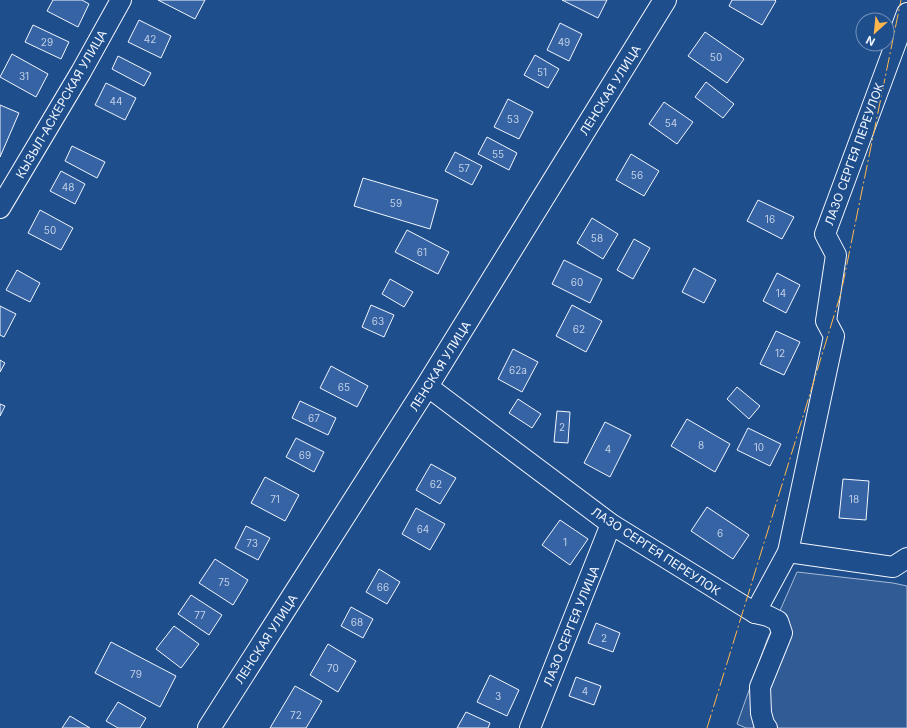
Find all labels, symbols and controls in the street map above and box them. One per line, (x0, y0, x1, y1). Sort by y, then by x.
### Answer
north arrow (855, 12, 895, 52)
street label: КЫЗЫЛ-АСКЕРСКАЯ УЛИЦА (12, 27, 110, 181)
house number: 42 (144, 33, 156, 45)
text: N (864, 33, 877, 49)
house number: 29 (41, 36, 53, 48)
house number: 49 (558, 36, 570, 48)
street label: ЛЕНСКАЯ УЛИЦА (576, 42, 644, 138)
house number: 50 (710, 51, 722, 63)
house number: 51 (537, 66, 547, 78)
house number: 31 (19, 70, 29, 82)
street label: ЛАЗО СЕРГЕЯ ПЕРЕУЛОК (821, 81, 887, 227)
house number: 44 (110, 95, 122, 107)
house number: 53 (507, 113, 519, 125)
house number: 54 (665, 117, 677, 129)
house number: 55 (492, 148, 504, 160)
house number: 57 (458, 162, 470, 174)
house number: 56 (631, 169, 643, 181)
house number: 48 (62, 181, 74, 193)
house number: 59 (390, 197, 402, 209)
house number: 16 (765, 213, 775, 225)
house number: 50 (44, 224, 56, 236)
house number: 58 (591, 232, 603, 244)
house number: 61 (417, 246, 427, 258)
house number: 60 (571, 276, 583, 288)
house number: 14 (776, 287, 786, 299)
house number: 63 (372, 315, 384, 327)
street label: ЛЕНСКАЯ УЛИЦА (406, 318, 474, 414)
house number: 62 (573, 323, 585, 335)
house number: 12 (775, 347, 785, 359)
house number: 62a (509, 364, 527, 376)
house number: 65 (338, 381, 350, 393)
house number: 67 (308, 412, 320, 424)
house number: 2 (559, 421, 565, 433)
house number: 8 (698, 439, 704, 451)
house number: 10 (754, 441, 764, 453)
house number: 4 (605, 443, 611, 455)
house number: 69 (299, 449, 311, 461)
house number: 62 (430, 478, 442, 490)
house number: 71 (270, 493, 280, 505)
house number: 18 (849, 493, 859, 505)
street label: ЛАЗО СЕРГЕЯ ПЕРЕУЛОК (589, 504, 723, 598)
house number: 64 (417, 523, 429, 535)
house number: 6 (717, 527, 723, 539)
house number: 1 (563, 536, 567, 548)
house number: 73 (246, 537, 258, 549)
street label: ЛАЗО СЕРГЕЯ УЛИЦА (540, 564, 602, 688)
house number: 75 (218, 576, 230, 588)
house number: 66 (377, 581, 389, 593)
street label: ЛЕНСКАЯ УЛИЦА (231, 591, 301, 687)
house number: 77 (194, 609, 206, 621)
house number: 68 (351, 616, 363, 628)
house number: 2 (601, 632, 607, 644)
house number: 70 (327, 662, 339, 674)
house number: 79 (130, 668, 142, 680)
house number: 4 (582, 685, 588, 697)
house number: 3 (495, 690, 501, 702)
house number: 72 (290, 709, 302, 721)

